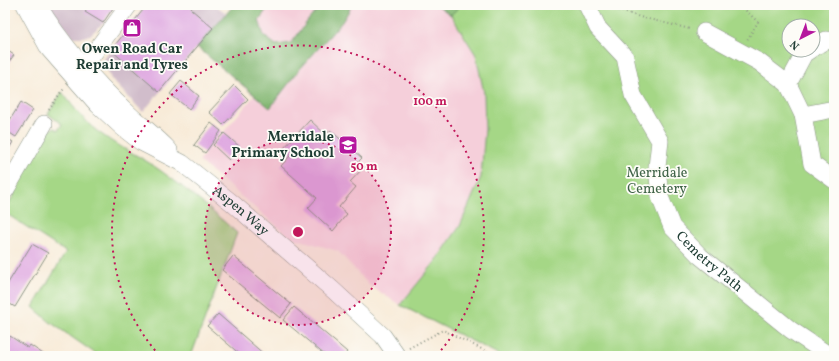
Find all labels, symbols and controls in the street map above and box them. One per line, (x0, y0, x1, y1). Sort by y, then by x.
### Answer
shop icon: Owen Road Car Repair and Tyres (121, 17, 143, 39)
north arrow (781, 18, 821, 58)
text: N (787, 36, 803, 53)
place label: Owen Road Car Repair and Tyres (76, 40, 188, 75)
text: 100 m (413, 94, 447, 110)
place label: Merridale Primary School (231, 128, 334, 163)
school or university icon: Merridale Primary School (337, 134, 359, 156)
text: 50 m (350, 159, 378, 175)
park label: Merridale Cemetery (626, 164, 688, 199)
street label: Aspen Way (208, 181, 273, 240)
centre of rings (291, 225, 305, 239)
street label: Cemetry Path (672, 227, 747, 297)

